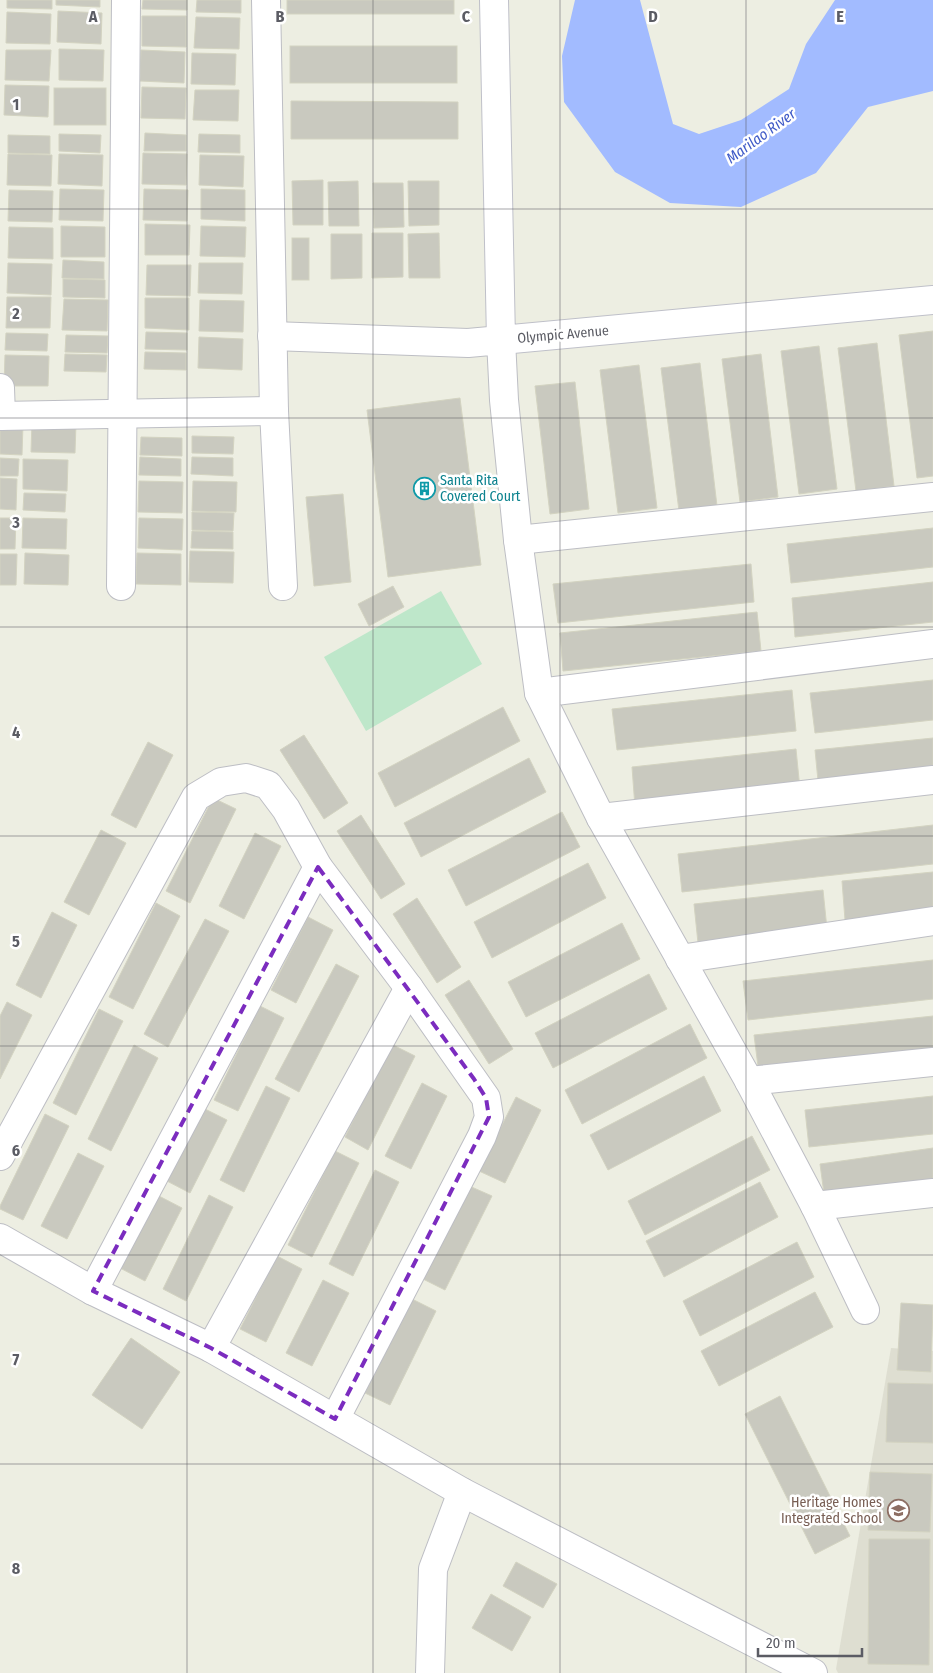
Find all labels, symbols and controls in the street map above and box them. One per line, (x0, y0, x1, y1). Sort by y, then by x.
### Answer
text: A (88, 7, 98, 26)
text: B (276, 7, 285, 26)
text: C (462, 7, 471, 26)
text: D (648, 7, 658, 26)
text: E (836, 7, 844, 26)
text: 1 (13, 95, 19, 114)
water label: Marilao River (723, 104, 800, 167)
text: 2 (11, 304, 20, 323)
street label: Olympic Avenue (517, 322, 610, 347)
place label: Santa Rita Covered Court (440, 472, 521, 505)
building icon: Santa Rita Covered Court (412, 476, 436, 500)
text: 3 (11, 513, 20, 532)
text: 4 (12, 723, 20, 742)
text: 5 (12, 932, 20, 951)
text: 6 (12, 1141, 20, 1160)
text: 7 (13, 1350, 20, 1369)
place label: Heritage Homes Integrated School (781, 1494, 882, 1527)
school or university icon: Heritage Homes Integrated School (886, 1498, 910, 1522)
text: 8 (12, 1559, 21, 1578)
scale bar (758, 1626, 862, 1658)
text: 20 m (766, 1634, 796, 1652)

